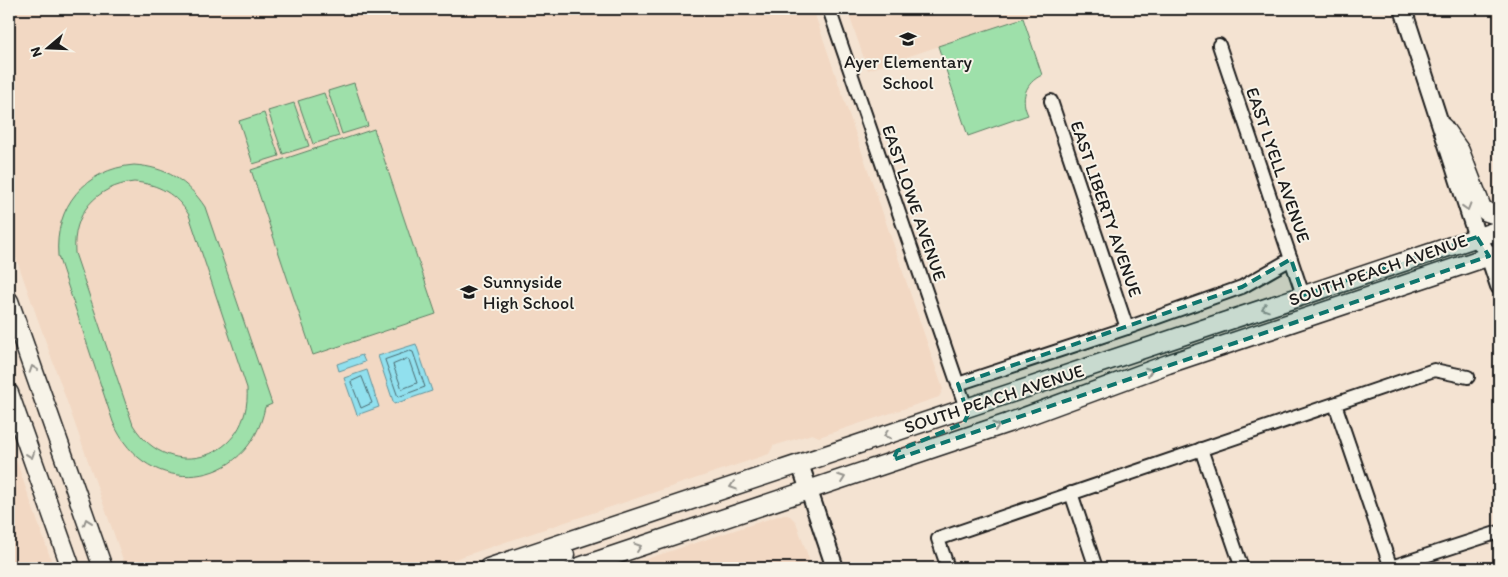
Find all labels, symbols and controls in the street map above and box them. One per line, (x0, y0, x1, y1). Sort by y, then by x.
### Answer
north arrow (22, 22, 72, 72)
school or university icon: Ayer Elementary School (898, 29, 918, 49)
text: N (27, 45, 46, 59)
place label: Ayer Elementary School (844, 51, 973, 94)
street label: EAST LYELL AVENUE (1241, 84, 1315, 246)
street label: EAST LIBERTY AVENUE (1065, 118, 1147, 300)
street label: EAST LOWE AVENUE (877, 122, 951, 284)
one-way arrow (1462, 202, 1472, 210)
street label: SOUTH PEACH AVENUE (1286, 229, 1470, 311)
place label: Sunnyside High School (483, 271, 574, 314)
school or university icon: Sunnyside High School (459, 282, 479, 302)
one-way arrow (1261, 303, 1269, 313)
street label: SOUTH PEACH AVENUE (901, 360, 1087, 438)
one-way arrow (29, 365, 39, 374)
one-way arrow (1144, 367, 1153, 377)
one-way arrow (991, 422, 1000, 432)
one-way arrow (883, 429, 892, 439)
one-way arrow (25, 450, 35, 459)
one-way arrow (837, 474, 846, 484)
one-way arrow (729, 480, 737, 490)
one-way arrow (83, 518, 93, 527)
one-way arrow (634, 543, 642, 553)

